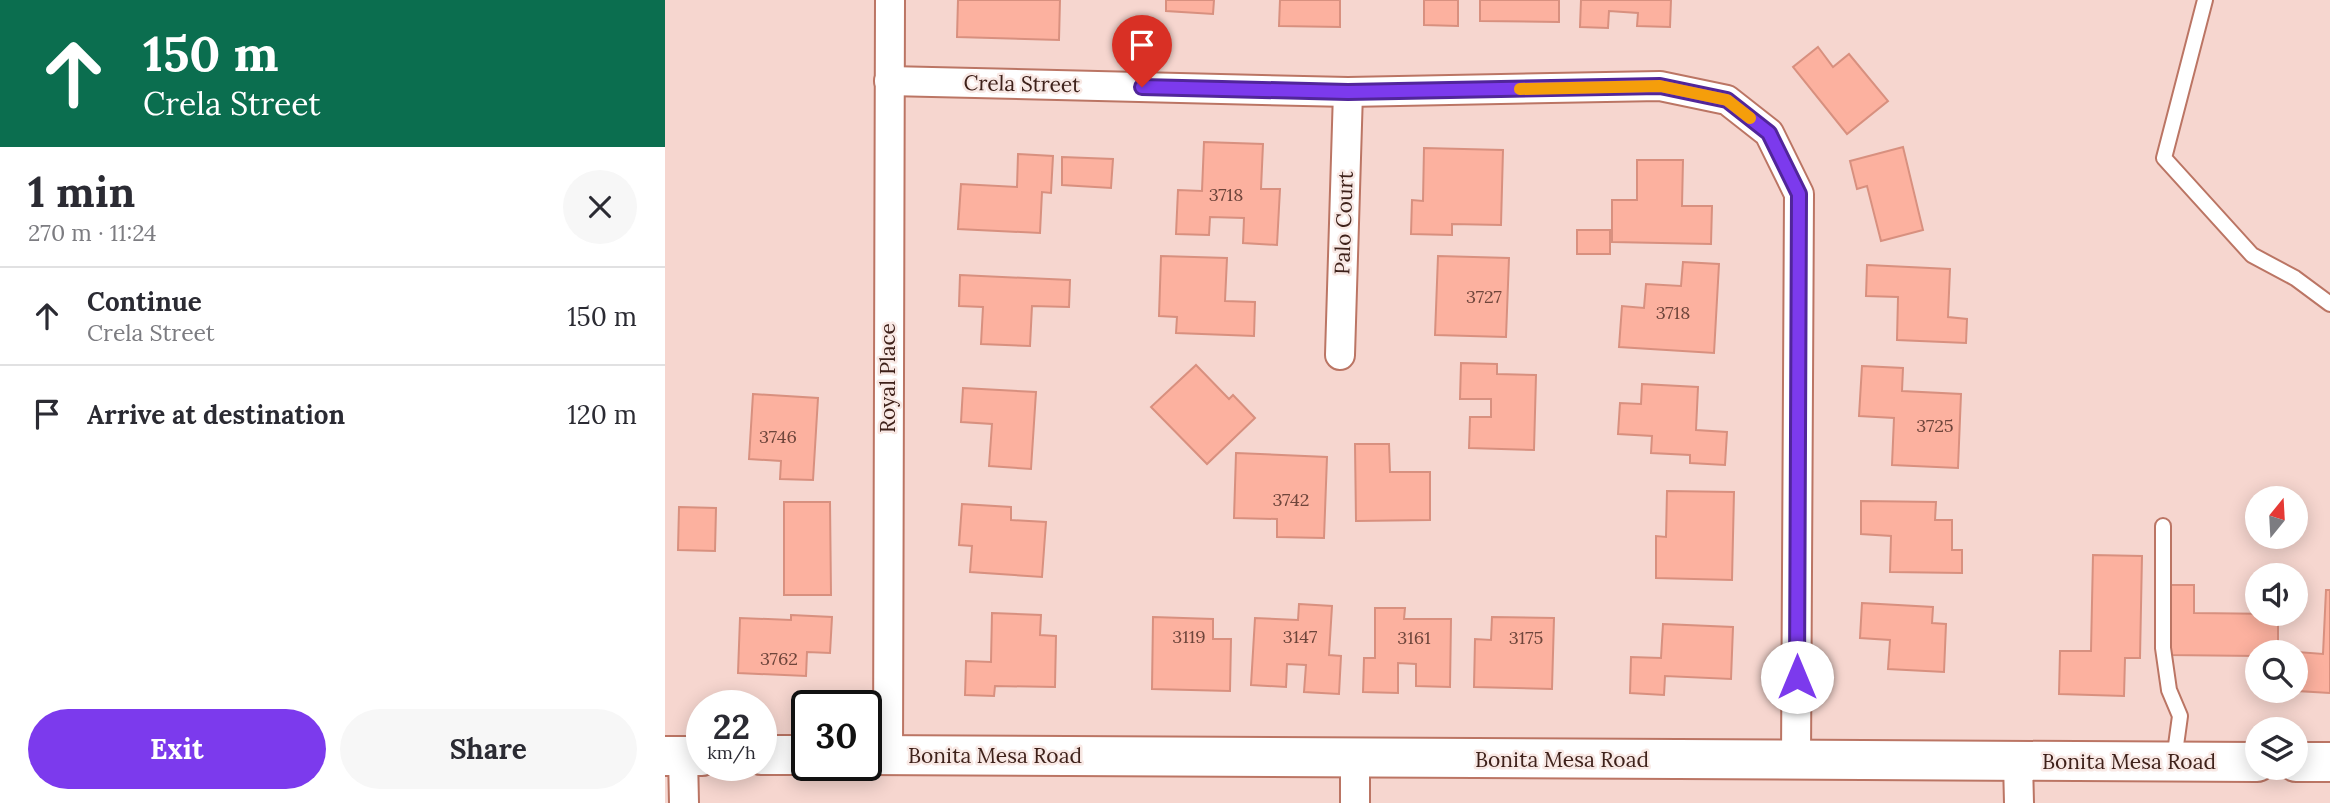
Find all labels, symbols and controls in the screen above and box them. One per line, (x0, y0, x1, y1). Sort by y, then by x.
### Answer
pin (1112, 15, 1172, 87)
text: 150 m (143, 22, 279, 84)
icon: arrive (1123, 26, 1161, 64)
icon: ahead (28, 28, 119, 119)
street label: Crela Street (963, 69, 1081, 98)
text: Crela Street (143, 83, 321, 124)
text: 1 min (28, 165, 135, 219)
button: close (563, 170, 637, 244)
street label: Palo Court (1328, 170, 1359, 275)
house number: 3718 (1209, 183, 1243, 206)
text: 270 m · 11:24 (28, 218, 157, 247)
text: Continue (87, 285, 202, 318)
house number: 3727 (1466, 285, 1502, 308)
icon: ahead (28, 297, 66, 335)
text: 150 m (567, 300, 637, 333)
house number: 3718 (1656, 301, 1690, 324)
text: Crela Street (87, 318, 215, 347)
street label: Royal Place (874, 323, 901, 433)
icon: arrive (28, 395, 66, 433)
text: Arrive at destination (87, 398, 345, 431)
text: 120 m (567, 398, 637, 431)
house number: 3725 (1916, 414, 1954, 437)
house number: 3746 (759, 425, 797, 448)
north arrow (2245, 486, 2308, 550)
map controls (2245, 486, 2308, 780)
house number: 3742 (1272, 488, 1310, 511)
button: sound (2245, 563, 2308, 626)
house number: 3119 (1172, 625, 1206, 648)
house number: 3147 (1283, 625, 1317, 648)
house number: 3161 (1397, 626, 1431, 649)
house number: 3175 (1509, 626, 1543, 649)
position arrow (1760, 640, 1834, 714)
button: search (2245, 640, 2308, 703)
house number: 3762 (760, 647, 798, 670)
speed limit sign: 30 (791, 690, 882, 781)
text: 22 (713, 704, 750, 749)
button: Exit (28, 709, 326, 789)
button: Share (340, 709, 637, 789)
button: layers (2245, 717, 2308, 780)
text: km/h (707, 741, 756, 764)
street label: Bonita Mesa Road (908, 742, 1082, 769)
street label: Bonita Mesa Road (1475, 746, 1649, 773)
street label: Bonita Mesa Road (2042, 748, 2216, 775)

